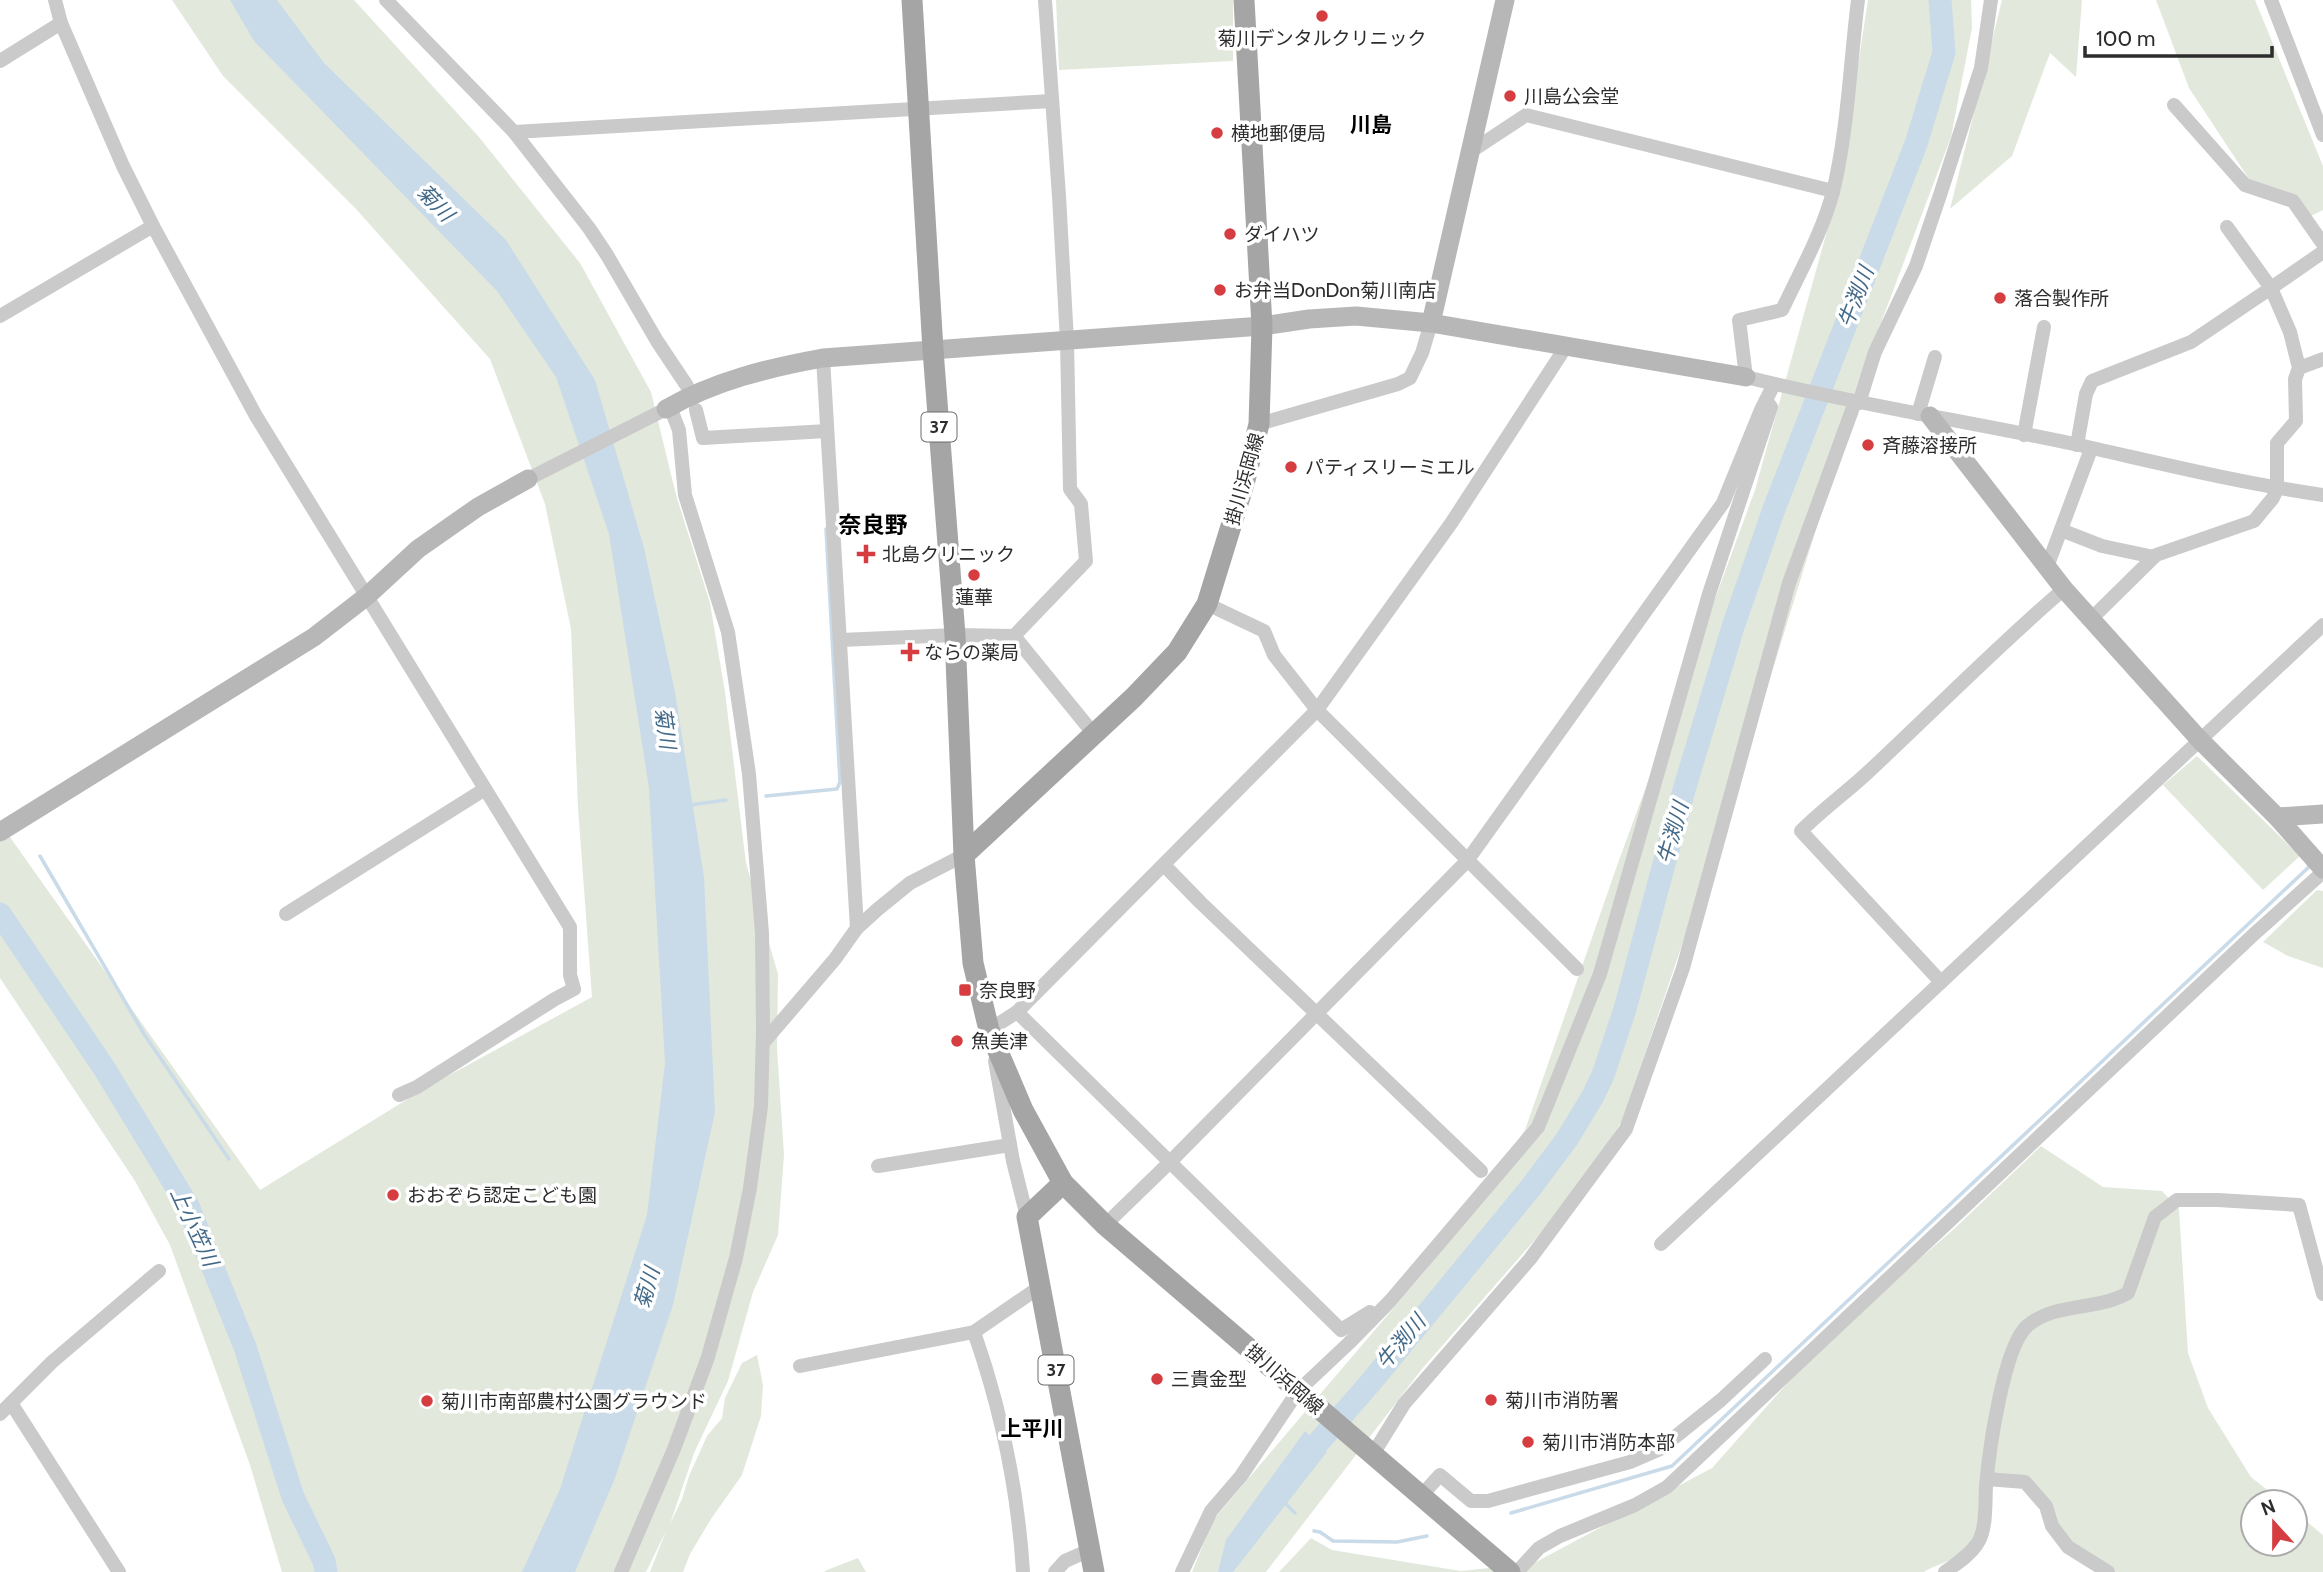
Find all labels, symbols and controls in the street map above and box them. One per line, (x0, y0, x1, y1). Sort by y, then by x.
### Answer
marker: 菊川デンタルクリニック (1314, 8, 1330, 24)
scale bar (2085, 14, 2272, 58)
text: 100 m (2096, 26, 2155, 51)
place label: 菊川デンタルクリニック (1217, 27, 1427, 50)
place label: 川島公会堂 (1524, 85, 1619, 108)
marker: 川島公会堂 (1502, 88, 1518, 104)
district label: 川島 (1350, 112, 1392, 137)
place label: 横地郵便局 (1231, 122, 1326, 145)
marker: 横地郵便局 (1209, 125, 1225, 141)
water label: 菊川 (412, 179, 460, 228)
place label: ダイハツ (1244, 223, 1320, 246)
marker: ダイハツ (1222, 226, 1238, 242)
water label: 牛渕川 (1833, 261, 1879, 331)
place label: お弁当DonDon菊川南店 (1234, 279, 1436, 302)
marker: お弁当DonDon菊川南店 (1212, 282, 1228, 298)
place label: 落合製作所 (2014, 287, 2109, 310)
marker: 落合製作所 (1992, 290, 2008, 306)
road number: 37 (922, 412, 956, 442)
street label: 掛川浜岡線 (1220, 430, 1269, 528)
place label: 斉藤溶接所 (1882, 434, 1977, 457)
marker: 斉藤溶接所 (1860, 437, 1876, 453)
place label: パティスリーミエル (1305, 456, 1475, 479)
marker: パティスリーミエル (1283, 459, 1299, 475)
district label: 奈良野 (839, 511, 908, 539)
place label: 北島クリニック (882, 543, 1015, 566)
marker: 北島クリニック (856, 544, 876, 564)
marker: 蓮華 (966, 567, 982, 583)
place label: 蓮華 (955, 586, 993, 609)
place label: ならの薬局 (924, 641, 1019, 664)
marker: ならの薬局 (902, 644, 918, 660)
water label: 菊川 (650, 705, 681, 752)
water label: 牛渕川 (1652, 797, 1694, 867)
place label: 奈良野 (979, 979, 1036, 1002)
marker: 奈良野 (957, 982, 973, 998)
place label: 魚美津 (971, 1030, 1028, 1053)
marker: 魚美津 (949, 1033, 965, 1049)
water label: 上小笠川 (165, 1183, 224, 1272)
place label: おおぞら認定こども園 (407, 1184, 597, 1207)
marker: おおぞら認定こども園 (385, 1187, 401, 1203)
water label: 菊川 (629, 1262, 665, 1311)
water label: 牛渕川 (1371, 1308, 1432, 1374)
street label: 掛川浜岡線 (1241, 1340, 1328, 1419)
road number: 37 (1038, 1356, 1074, 1385)
place label: 三貴金型 (1171, 1368, 1247, 1391)
marker: 三貴金型 (1149, 1371, 1165, 1387)
place label: 菊川市消防署 (1505, 1389, 1619, 1412)
place label: 菊川市南部農村公園グラウンド (441, 1390, 707, 1413)
marker: 菊川市消防署 (1483, 1392, 1499, 1408)
marker: 菊川市南部農村公園グラウンド (419, 1393, 435, 1409)
district label: 上平川 (1001, 1416, 1064, 1441)
place label: 菊川市消防本部 (1542, 1431, 1675, 1454)
marker: 菊川市消防本部 (1520, 1434, 1536, 1450)
north arrow (2239, 1488, 2309, 1558)
text: N (2258, 1494, 2278, 1521)

